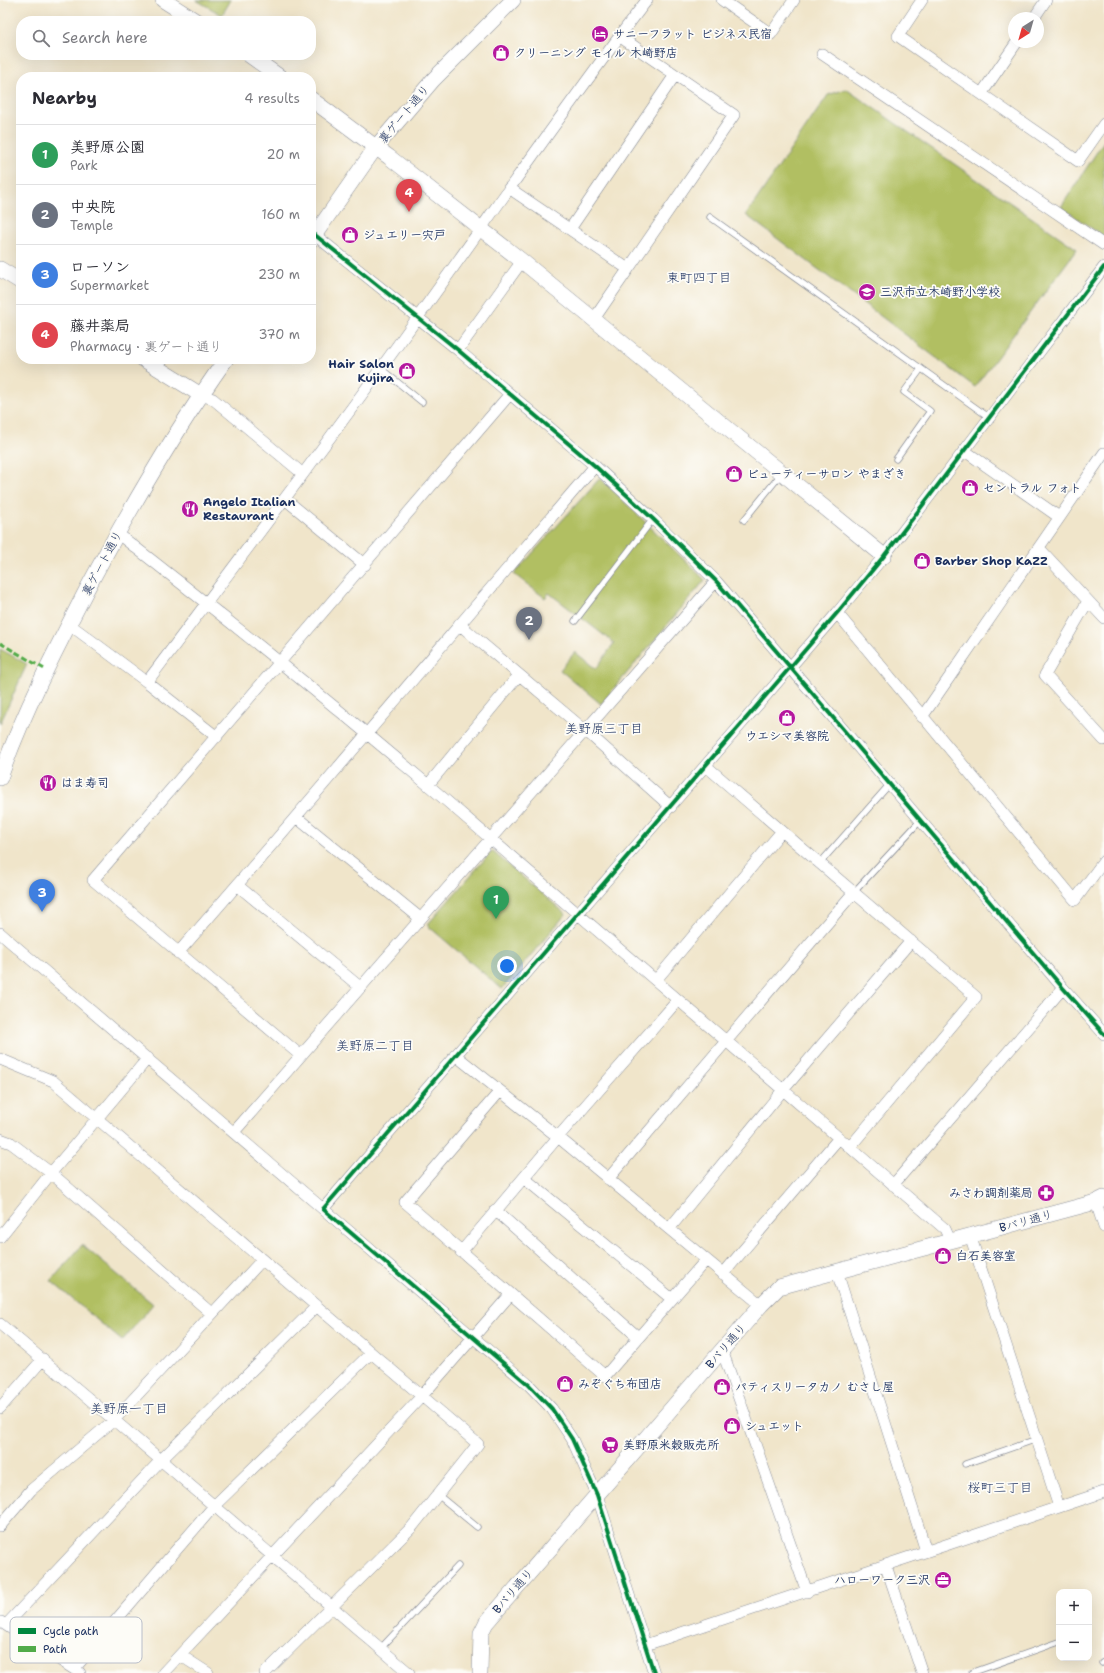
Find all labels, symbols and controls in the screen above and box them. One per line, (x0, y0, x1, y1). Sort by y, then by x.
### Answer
north arrow (1008, 12, 1044, 48)
search box (16, 16, 316, 60)
hotel icon: サニーフラット ビジネス民宿 (590, 24, 610, 44)
place label: サニーフラット ビジネス民宿 (613, 26, 772, 42)
icon: search (30, 27, 52, 49)
text: Search here (62, 28, 148, 48)
shop icon: クリーニング モイル 木崎野店 (491, 43, 511, 63)
place label: クリーニング モイル 木崎野店 (514, 45, 678, 61)
street label: 裏ゲート通り (375, 81, 433, 147)
text: Nearby (32, 87, 97, 109)
text: 4 results (244, 90, 300, 107)
text: 美野原公園 (70, 137, 145, 157)
text: 1 (42, 146, 48, 163)
text: 20 m (267, 146, 300, 163)
text: Park (70, 157, 98, 174)
pin: 4 (396, 179, 422, 212)
text: 中央院 (70, 197, 115, 217)
text: 2 (40, 206, 50, 223)
text: 160 m (262, 206, 300, 223)
text: Temple (70, 217, 113, 234)
shop icon: ジュエリー宍戸 (340, 225, 360, 245)
place label: ジュエリー宍戸 (363, 227, 446, 243)
text: ローソン (70, 257, 130, 277)
text: 3 (40, 266, 50, 283)
text: 230 m (258, 266, 300, 283)
district label: 東町四丁目 (666, 269, 732, 286)
text: Supermarket (70, 277, 149, 294)
school or university icon: 三沢市立木崎野小学校 (857, 282, 877, 302)
place label: 三沢市立木崎野小学校 (880, 284, 1000, 300)
text: 藤井薬局 (70, 316, 130, 336)
text: 4 (40, 326, 50, 343)
text: 370 m (258, 326, 300, 343)
text: Pharmacy · 裏ゲート通り (70, 338, 222, 355)
place label: Hair Salon Kujira (328, 356, 395, 386)
shop icon: Hair Salon Kujira (397, 361, 417, 381)
shop icon: ビューティーサロン やまざき (724, 464, 744, 484)
place label: ビューティーサロン やまざき (747, 466, 906, 482)
shop icon: セントラル フォト (960, 478, 980, 498)
place label: セントラル フォト (983, 480, 1082, 496)
place label: Angelo Italian Restaurant (203, 494, 295, 524)
restaurant icon: Angelo Italian Restaurant (180, 499, 200, 519)
street label: 裏ゲート通り (78, 527, 126, 599)
shop icon: Barber Shop KaZZ (912, 551, 932, 571)
place label: Barber Shop KaZZ (935, 553, 1048, 569)
pin: 2 (516, 607, 542, 640)
shop icon: ウエシマ美容院 (777, 708, 797, 728)
district label: 美野原三丁目 (565, 720, 643, 737)
place label: ウエシマ美容院 (745, 728, 829, 744)
restaurant icon: はま寿司 (38, 773, 58, 793)
place label: はま寿司 (61, 775, 109, 791)
pin: 3 (29, 879, 55, 912)
pin: 1 (483, 886, 509, 919)
your location (497, 956, 517, 976)
district label: 美野原二丁目 (336, 1037, 414, 1054)
pharmacy icon: みさわ調剤薬局 (1036, 1183, 1056, 1203)
place label: みさわ調剤薬局 (949, 1185, 1033, 1201)
street label: Bバリ通り (997, 1206, 1055, 1236)
shop icon: 白石美容室 (933, 1246, 953, 1266)
place label: 白石美容室 (956, 1248, 1016, 1264)
street label: Bバリ通り (702, 1320, 750, 1372)
shop icon: みぞぐち布団店 (555, 1374, 575, 1394)
place label: みぞぐち布団店 (578, 1376, 662, 1392)
shop icon: パティスリータカノ むさし屋 (712, 1377, 732, 1397)
place label: パティスリータカノ むさし屋 (735, 1379, 894, 1395)
district label: 美野原一丁目 (90, 1400, 168, 1417)
shop icon: シュエット (722, 1416, 742, 1436)
place label: シュエット (745, 1418, 804, 1434)
supermarket icon: 美野原米穀販売所 (600, 1435, 620, 1455)
place label: 美野原米穀販売所 (623, 1437, 720, 1453)
district label: 桜町三丁目 (967, 1479, 1033, 1496)
street label: Bバリ通り (489, 1565, 537, 1617)
office icon: ハローワーク三沢 (933, 1570, 953, 1590)
place label: ハローワーク三沢 (834, 1572, 930, 1588)
map controls (1056, 1589, 1092, 1661)
button: + (1056, 1589, 1092, 1625)
legend (10, 1617, 142, 1663)
text: Cycle path (43, 1624, 99, 1639)
button: − (1056, 1625, 1092, 1661)
text: Path (43, 1642, 67, 1657)

